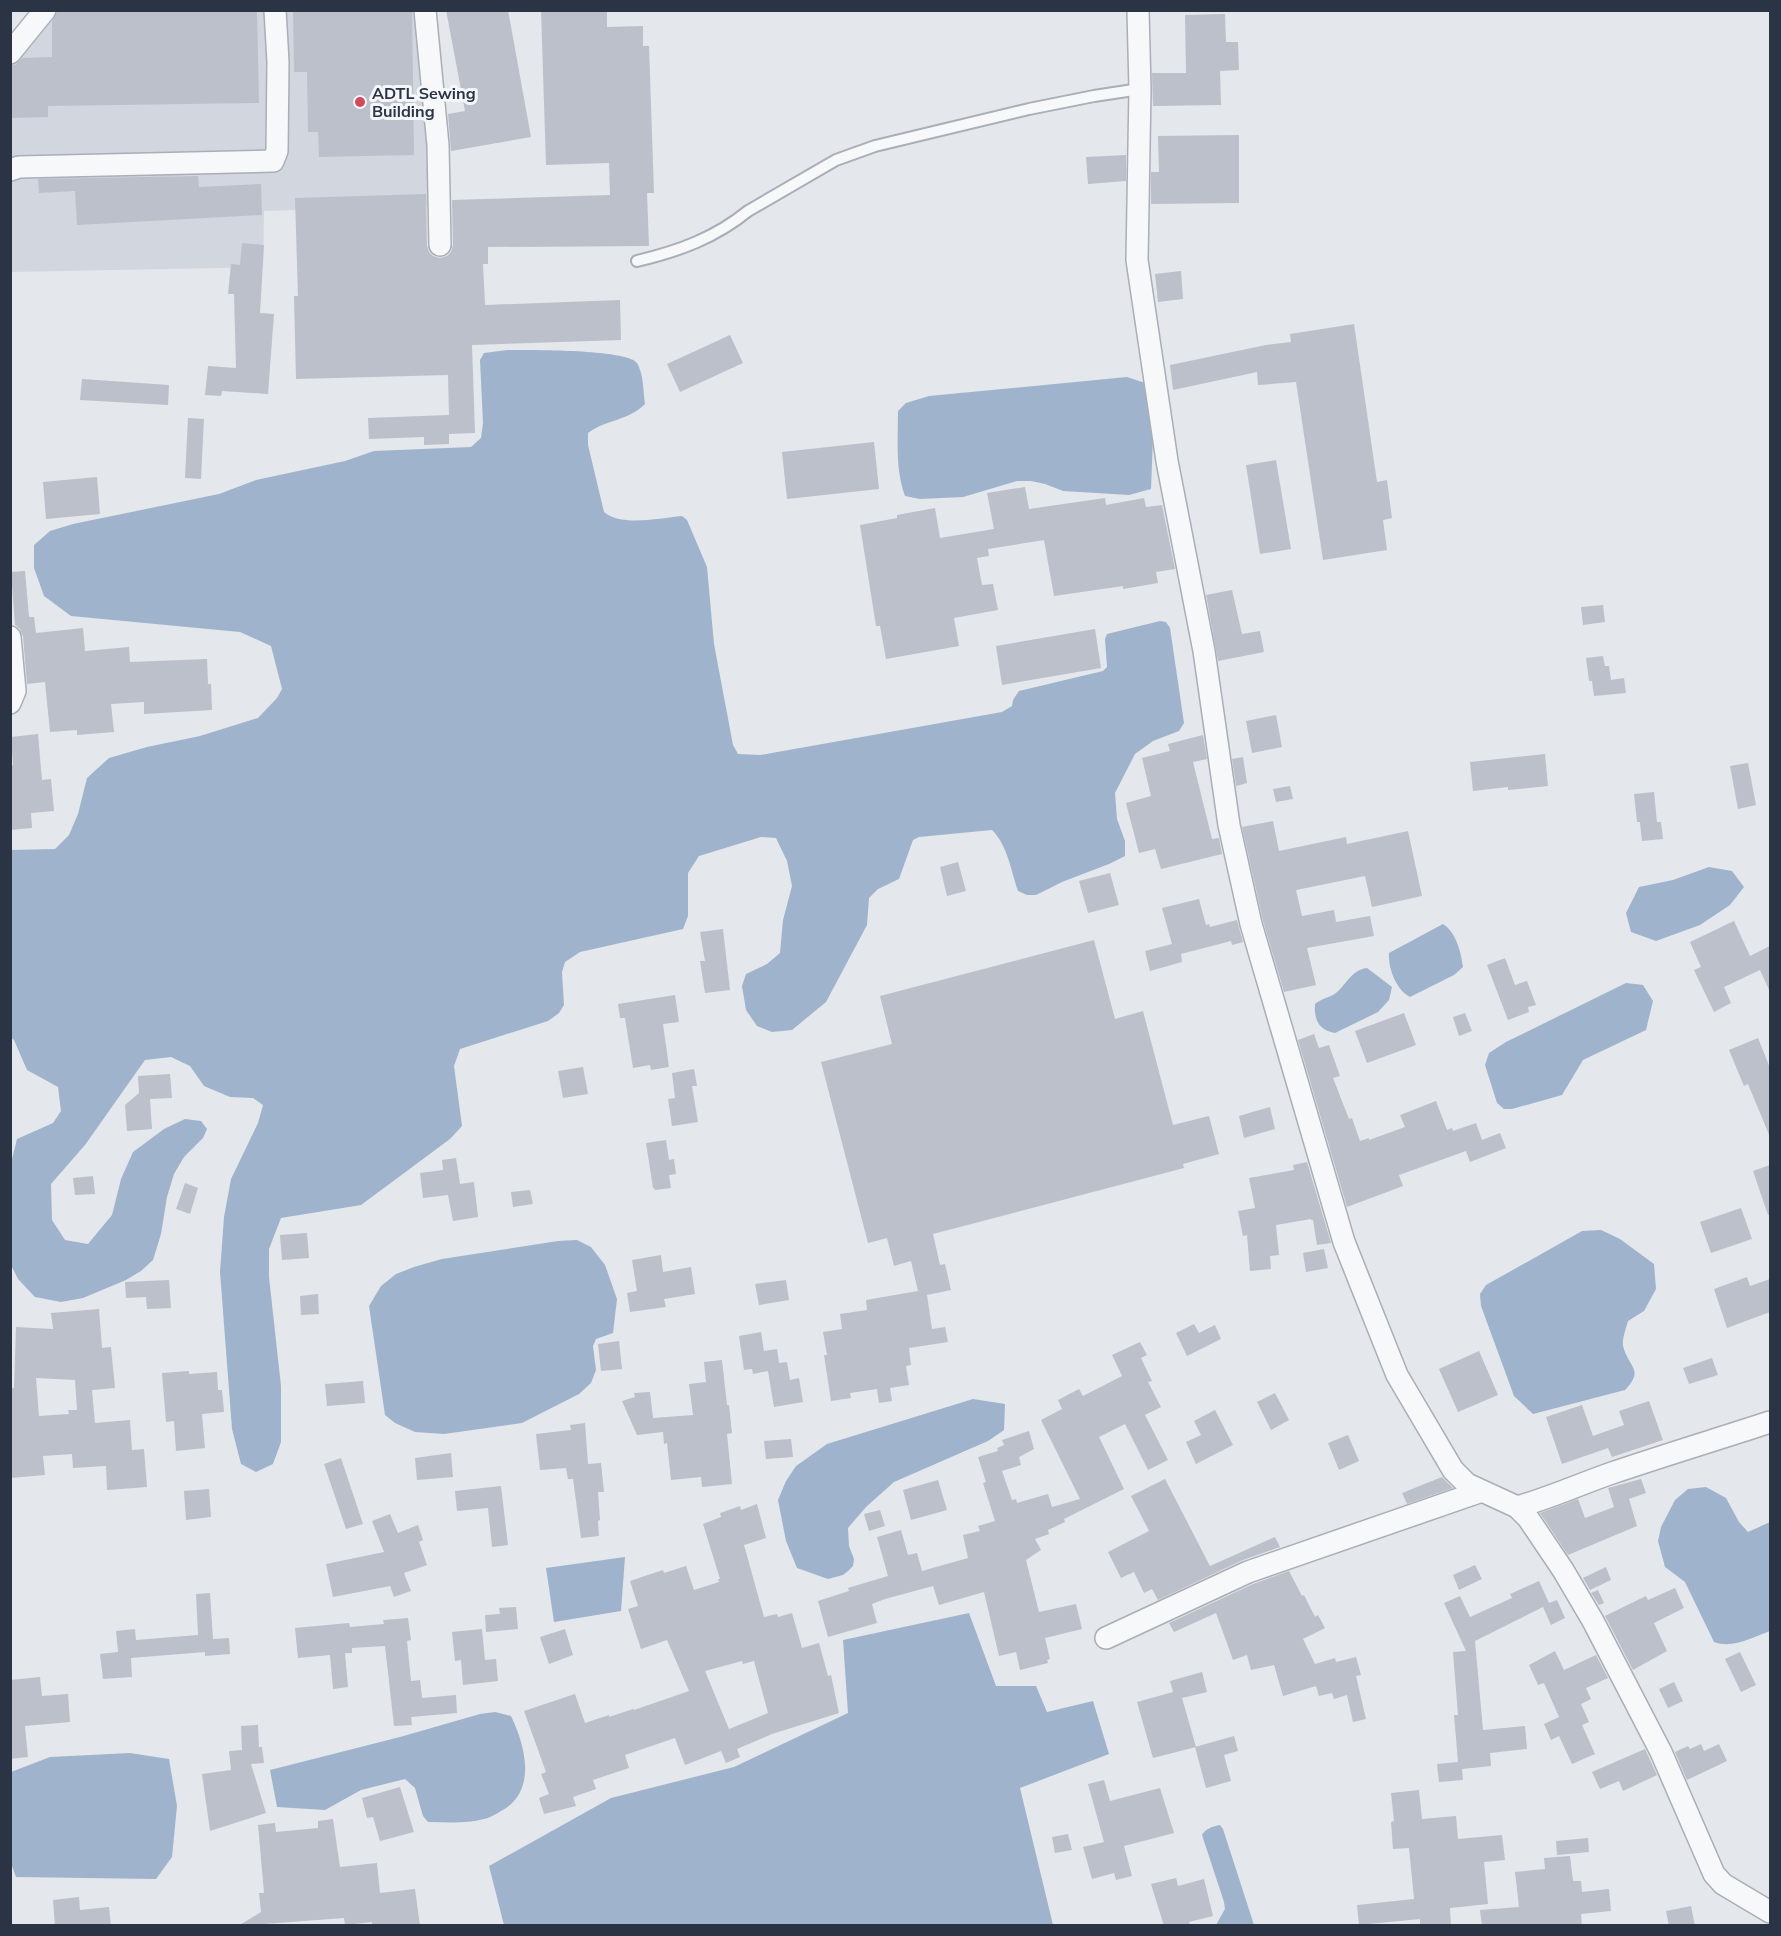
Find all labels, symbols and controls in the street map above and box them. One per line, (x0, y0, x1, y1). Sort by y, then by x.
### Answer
place label: ADTL Sewing Building (372, 83, 476, 121)
marker: ADTL Sewing Building (353, 95, 367, 109)

